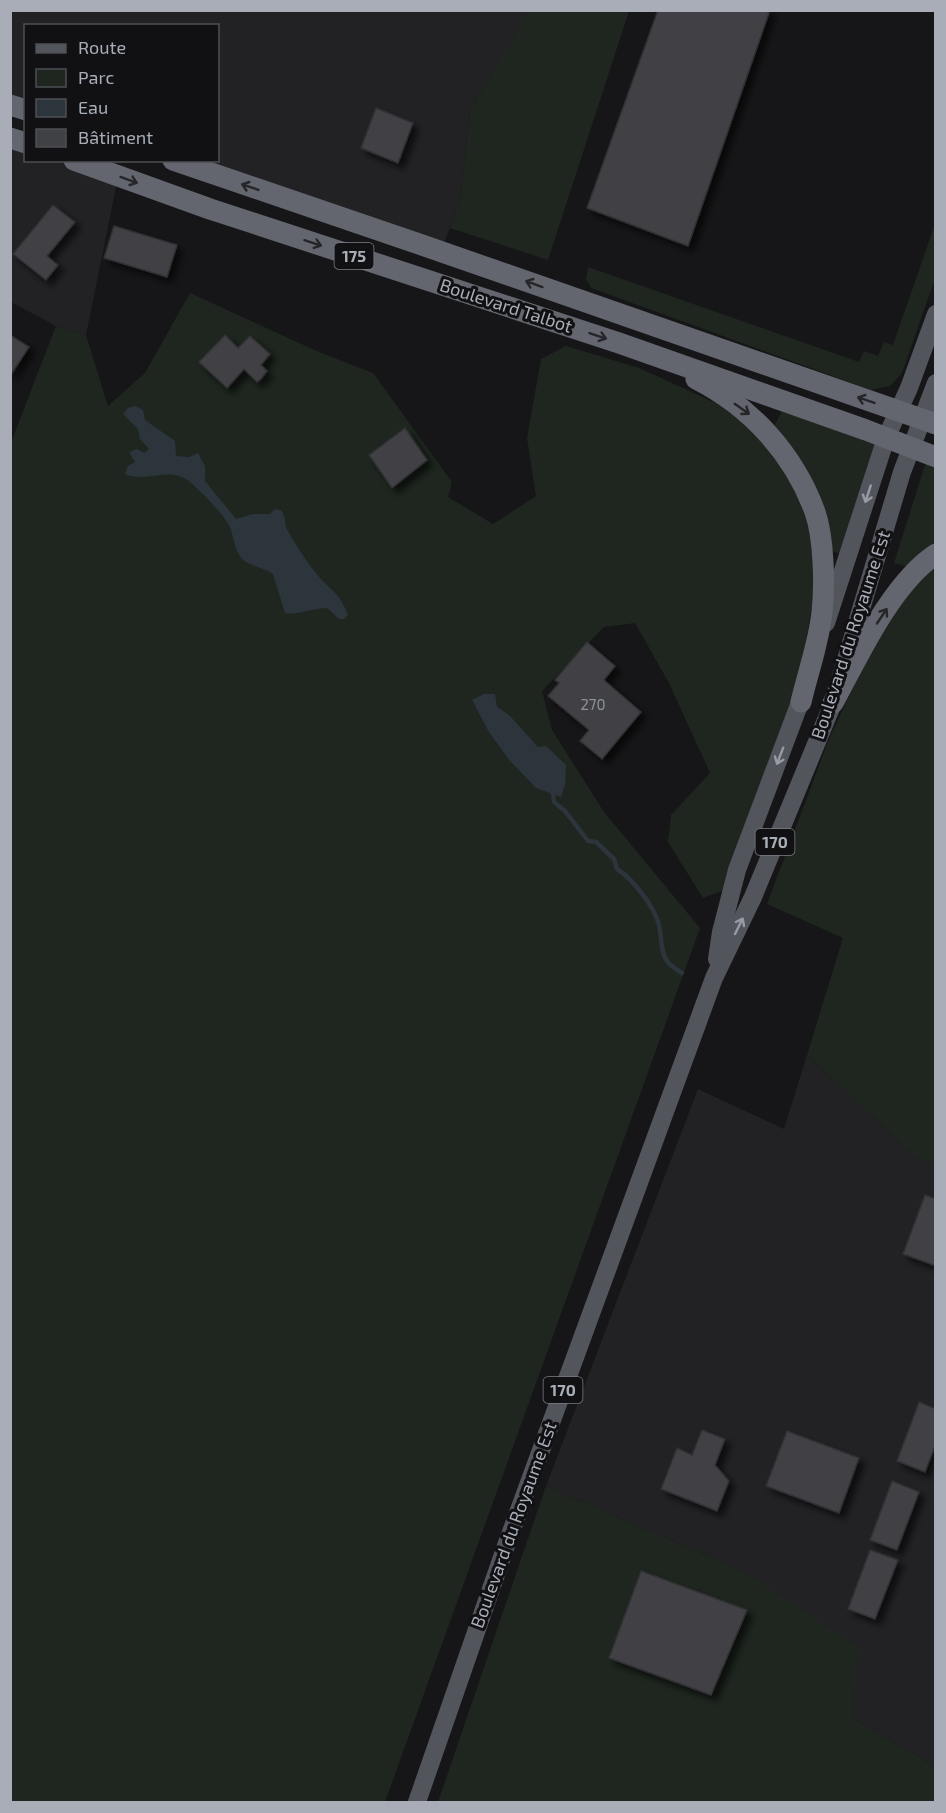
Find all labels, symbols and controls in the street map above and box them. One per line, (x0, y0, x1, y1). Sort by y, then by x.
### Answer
legend (24, 24, 219, 162)
text: Route (78, 36, 126, 58)
text: Parc (78, 66, 114, 88)
text: Eau (78, 96, 108, 118)
text: Bâtiment (78, 126, 153, 148)
one-way arrow (119, 176, 138, 187)
one-way arrow (241, 180, 260, 191)
one-way arrow (303, 238, 322, 249)
road number: 175 (334, 243, 374, 269)
street label: Boulevard Talbot (437, 273, 576, 337)
one-way arrow (525, 278, 544, 289)
one-way arrow (588, 331, 607, 342)
one-way arrow (857, 394, 876, 405)
one-way arrow (733, 403, 749, 415)
one-way arrow (862, 484, 873, 503)
street label: Boulevard du Royaume Est (806, 527, 894, 742)
one-way arrow (876, 608, 888, 625)
house number: 270 (580, 695, 606, 713)
one-way arrow (774, 746, 785, 765)
road number: 170 (756, 829, 794, 855)
one-way arrow (733, 917, 745, 935)
road number: 170 (544, 1377, 582, 1403)
street label: Boulevard du Royaume Est (465, 1418, 561, 1631)

